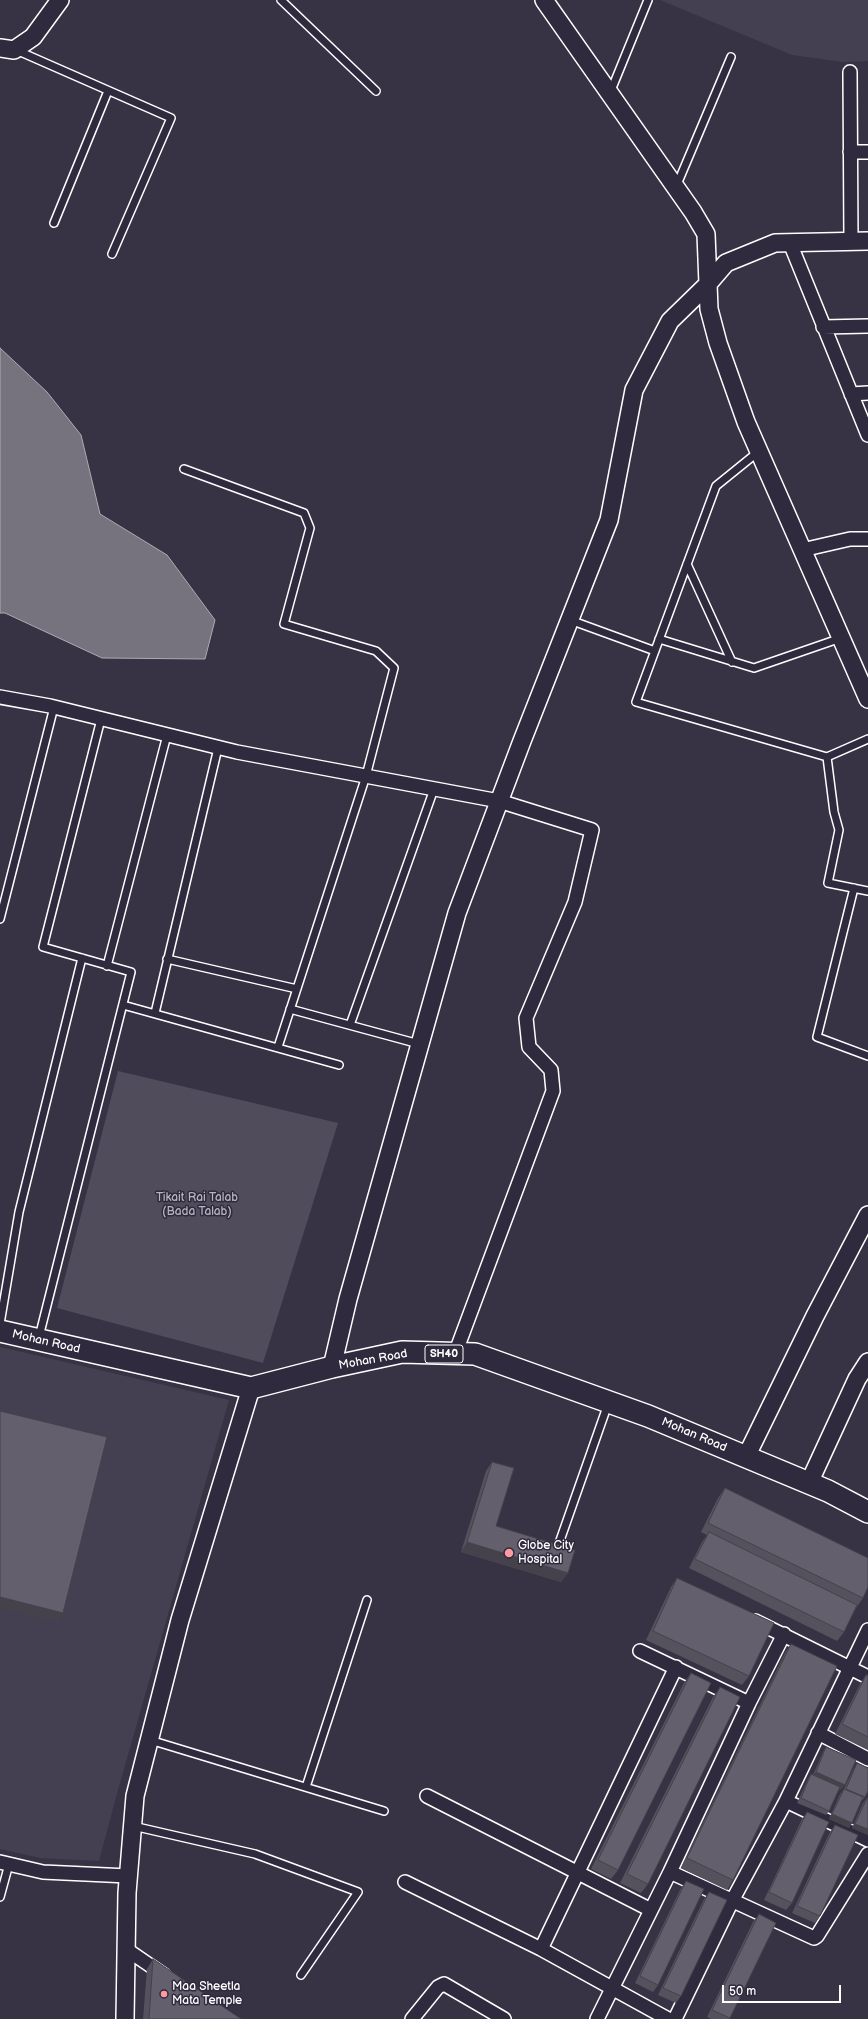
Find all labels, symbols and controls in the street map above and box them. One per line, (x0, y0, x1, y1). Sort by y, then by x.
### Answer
park label: Tikait Rai Talab (Bada Talab) (156, 1191, 238, 1219)
street label: Mohan Road (10, 1327, 82, 1357)
road number: SH40 (425, 1345, 463, 1363)
street label: Mohan Road (337, 1347, 409, 1373)
street label: Mohan Road (659, 1415, 729, 1455)
place label: Globe City Hospital (518, 1539, 574, 1567)
marker: Globe City Hospital (503, 1547, 515, 1559)
scale bar (724, 1977, 843, 2003)
place label: Maa Sheetla Mata Temple (172, 1980, 242, 2008)
text: 50 m (729, 1984, 756, 1999)
marker: Maa Sheetla Mata Temple (159, 1989, 169, 1999)

